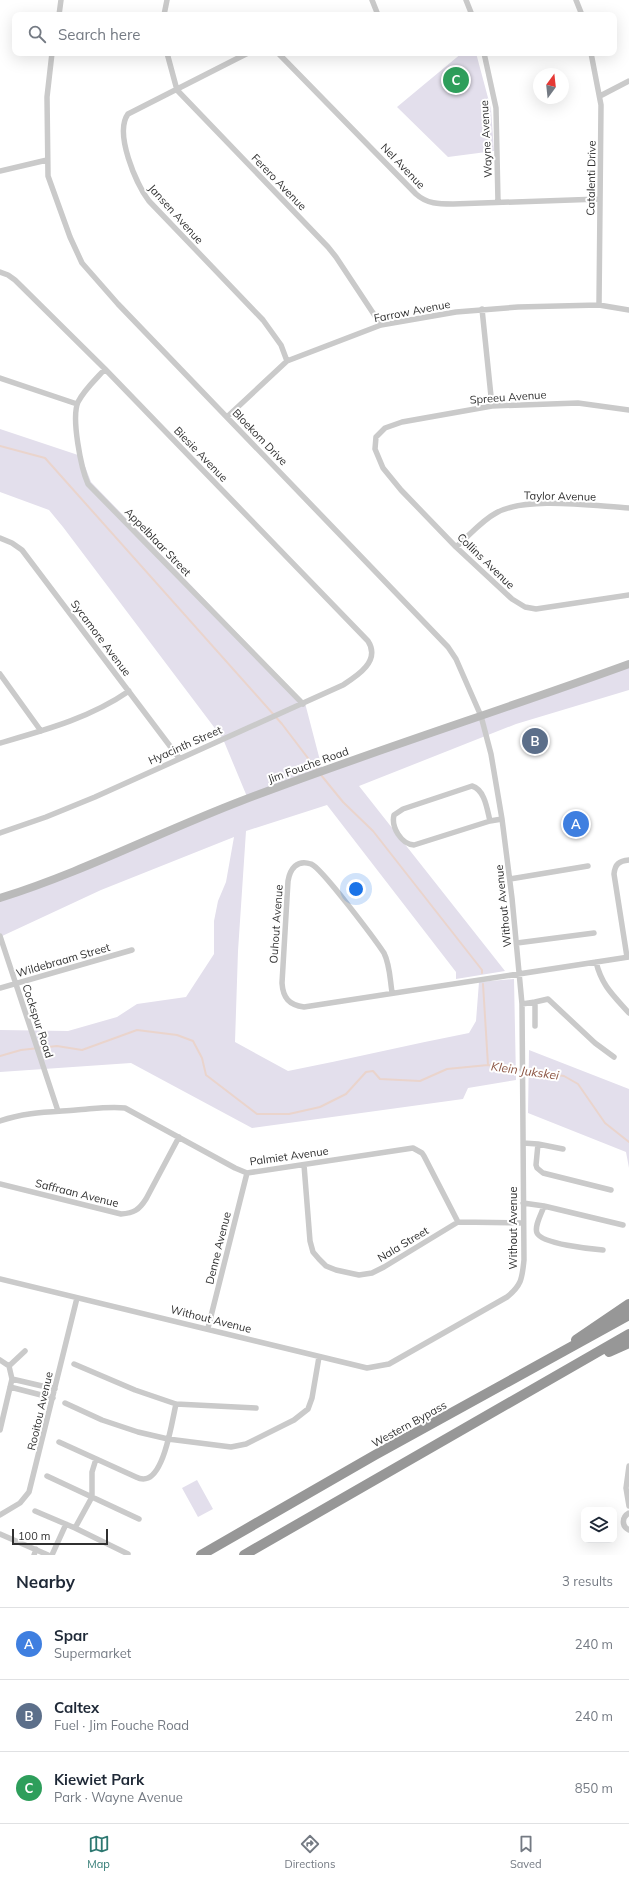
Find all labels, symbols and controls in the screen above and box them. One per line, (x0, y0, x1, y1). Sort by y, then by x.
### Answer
search box (12, 12, 617, 56)
icon: search (26, 23, 48, 45)
text: Search here (58, 25, 140, 44)
pin: C (443, 65, 469, 95)
north arrow (533, 68, 569, 104)
street label: Wayne Avenue (477, 100, 495, 178)
street label: Nel Avenue (378, 140, 428, 192)
street label: Catalenti Drive (583, 140, 599, 216)
street label: Ferero Avenue (249, 151, 309, 213)
street label: Jansen Avenue (145, 181, 207, 247)
street label: Farrow Avenue (373, 297, 451, 325)
street label: Spreeu Avenue (469, 387, 547, 407)
street label: Bloekom Drive (230, 406, 290, 468)
street label: Biesie Avenue (171, 423, 231, 485)
street label: Taylor Avenue (524, 488, 596, 504)
street label: Appelblaar Street (122, 505, 194, 579)
street label: Collins Avenue (454, 530, 518, 592)
street label: Sycamore Avenue (68, 597, 134, 679)
street label: Hyacinth Street (146, 723, 224, 767)
pin: B (522, 726, 548, 756)
street label: Jim Fouche Road (266, 744, 350, 786)
pin: A (563, 809, 589, 839)
street label: Without Avenue (492, 864, 514, 948)
your location (346, 879, 366, 899)
street label: Ouhout Avenue (266, 884, 286, 964)
street label: Wildebraam Street (15, 940, 112, 980)
street label: Cockspur Road (19, 982, 57, 1060)
water label: Klein Jukskei (490, 1058, 560, 1083)
street label: Palmiet Avenue (249, 1144, 329, 1168)
street label: Saffraan Avenue (34, 1176, 120, 1210)
street label: Without Avenue (506, 1187, 520, 1269)
street label: Denne Avenue (202, 1210, 234, 1286)
street label: Nala Street (375, 1223, 431, 1265)
street label: Without Avenue (169, 1302, 253, 1336)
street label: Rooitou Avenue (24, 1370, 56, 1452)
street label: Western Bypass (369, 1398, 449, 1450)
map controls (581, 1507, 617, 1543)
button: layers (581, 1507, 617, 1543)
scale bar (12, 1527, 108, 1546)
text: 100 m (18, 1529, 50, 1543)
text: Nearby (16, 1571, 75, 1592)
text: 3 results (562, 1573, 613, 1589)
text: Spar (54, 1626, 88, 1645)
text: A (24, 1636, 34, 1652)
text: 240 m (575, 1636, 613, 1652)
text: Supermarket (54, 1645, 131, 1661)
text: Caltex (54, 1698, 99, 1717)
text: B (25, 1708, 33, 1724)
text: 240 m (575, 1708, 613, 1724)
text: Fuel · Jim Fouche Road (54, 1717, 189, 1733)
text: Kiewiet Park (54, 1770, 144, 1789)
text: C (25, 1780, 33, 1796)
text: 850 m (575, 1780, 613, 1796)
text: Park · Wayne Avenue (54, 1789, 183, 1805)
tab: Map (87, 1833, 110, 1871)
tab: Directions (285, 1833, 335, 1871)
tab: Saved (510, 1833, 542, 1871)

